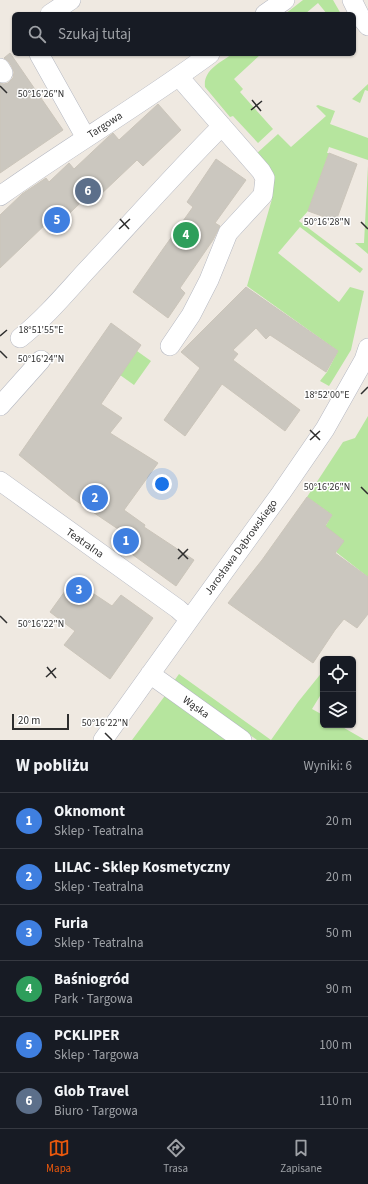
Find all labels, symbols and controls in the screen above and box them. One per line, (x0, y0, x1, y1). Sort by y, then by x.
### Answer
search box (12, 12, 356, 56)
icon: search (26, 23, 48, 45)
text: Szukaj tutaj (58, 24, 131, 45)
text: 50°16'26"N (18, 87, 64, 101)
street label: Targowa (85, 108, 125, 142)
pin: 6 (75, 176, 101, 206)
pin: 5 (44, 205, 70, 235)
text: 50°16'28"N (304, 215, 350, 229)
pin: 4 (173, 220, 199, 250)
text: 18°51'55"E (18, 323, 64, 337)
text: 50°16'24"N (18, 352, 64, 366)
text: 18°52'00"E (304, 388, 350, 402)
your location (152, 474, 172, 494)
text: 50°16'26"N (304, 480, 350, 494)
pin: 2 (82, 483, 108, 513)
street label: Jarosława Dąbrowskiego (201, 496, 281, 598)
street label: Teatralna (63, 525, 107, 561)
pin: 1 (113, 526, 139, 556)
pin: 3 (66, 575, 92, 605)
text: 50°16'22"N (18, 617, 64, 631)
map controls (320, 656, 356, 728)
button: locate (320, 656, 356, 692)
street label: Wąska (180, 692, 212, 722)
button: layers (320, 692, 356, 728)
scale bar (12, 712, 69, 731)
text: 20 m (18, 713, 40, 728)
text: 50°16'22"N (82, 716, 128, 730)
text: W pobliżu (16, 754, 89, 778)
text: Wyniki: 6 (303, 757, 352, 775)
text: Oknomont (54, 801, 125, 822)
text: 1 (26, 812, 32, 830)
text: 20 m (326, 812, 352, 830)
text: Sklep · Teatralna (54, 822, 144, 840)
text: LILAC - Sklep Kosmetyczny (54, 857, 230, 878)
text: 2 (26, 868, 32, 886)
text: 20 m (326, 868, 352, 886)
text: Sklep · Teatralna (54, 878, 144, 896)
text: Furia (54, 913, 88, 934)
text: 3 (26, 924, 32, 942)
text: 50 m (326, 924, 352, 942)
text: Sklep · Teatralna (54, 934, 144, 952)
text: Baśniogród (54, 969, 129, 990)
text: 4 (26, 980, 32, 998)
text: 90 m (326, 980, 352, 998)
text: Park · Targowa (54, 990, 133, 1008)
text: PCKLIPER (54, 1025, 120, 1046)
text: 5 (26, 1036, 32, 1054)
text: 100 m (319, 1036, 352, 1054)
text: Sklep · Targowa (54, 1046, 139, 1064)
text: Glob Travel (54, 1081, 129, 1102)
text: 6 (26, 1092, 32, 1110)
text: 110 m (319, 1092, 352, 1110)
text: Biuro · Targowa (54, 1102, 138, 1120)
tab: Mapa (46, 1137, 71, 1176)
tab: Trasa (163, 1137, 188, 1176)
tab: Zapisane (280, 1137, 322, 1176)

